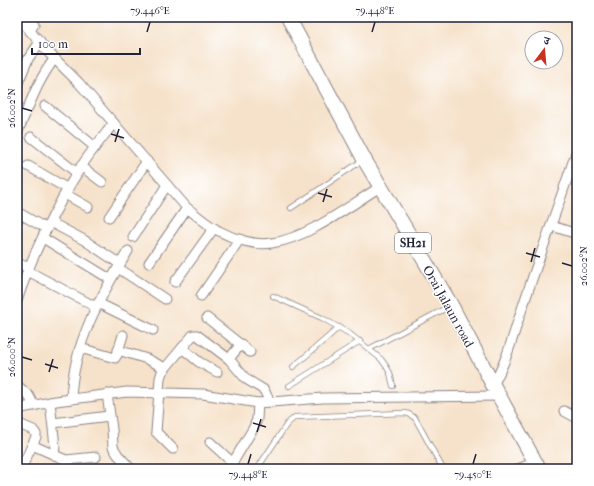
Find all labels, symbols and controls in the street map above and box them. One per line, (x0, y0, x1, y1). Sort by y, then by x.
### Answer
text: 79.446°E (130, 5, 170, 17)
text: 79.448°E (356, 5, 394, 17)
scale bar (32, 30, 140, 56)
north arrow (524, 30, 564, 70)
text: उ (541, 34, 552, 48)
text: 100 m (38, 37, 68, 51)
text: 26.002°N (6, 88, 18, 128)
road number: SH21 (395, 233, 431, 253)
text: 26.002°N (578, 246, 590, 286)
street label: Orai Jalaun road (420, 263, 478, 351)
text: 26.000°N (6, 336, 18, 377)
text: 79.448°E (229, 469, 267, 481)
text: 79.450°E (454, 469, 492, 481)

